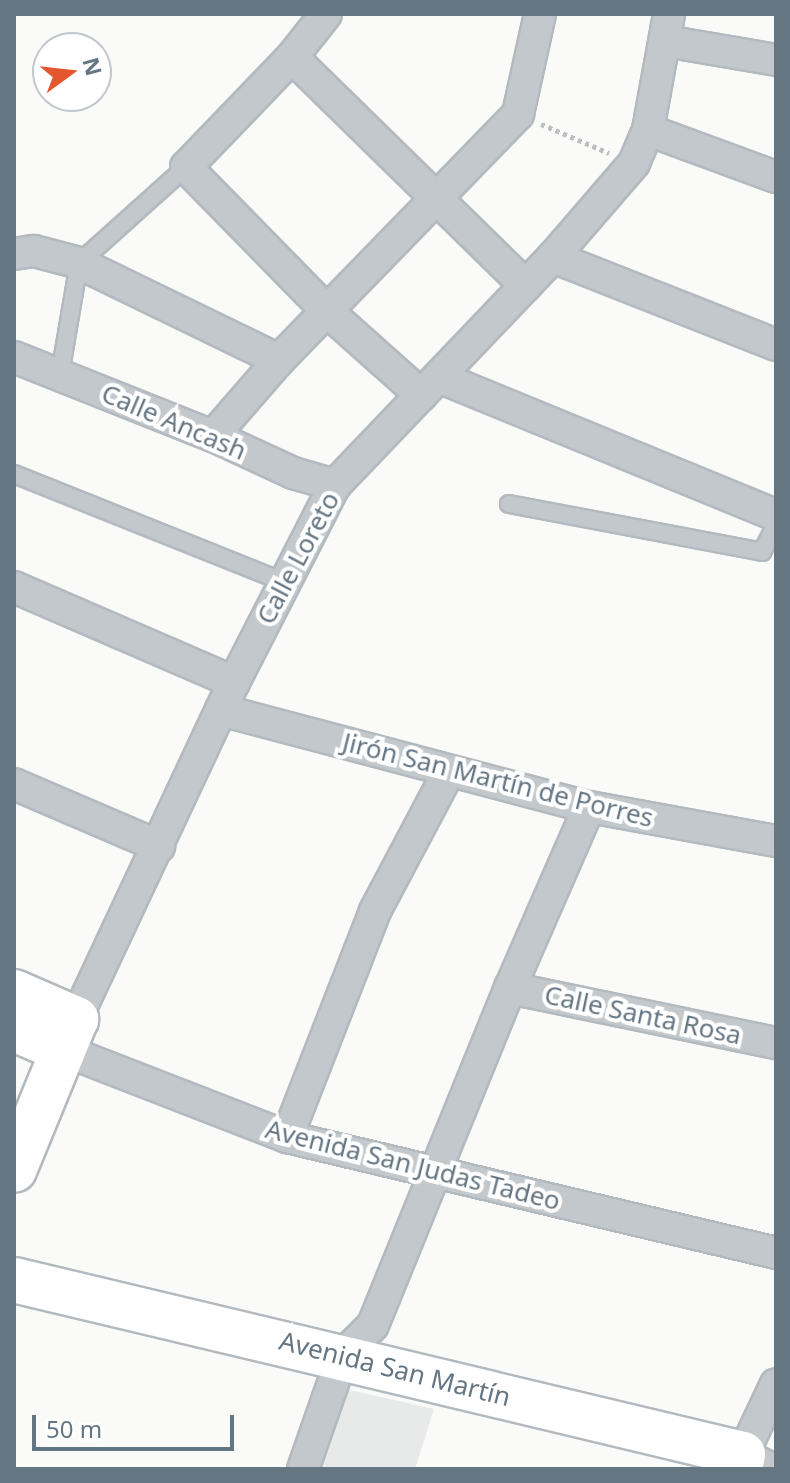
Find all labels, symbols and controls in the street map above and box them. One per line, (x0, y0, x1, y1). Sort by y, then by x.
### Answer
north arrow (32, 32, 112, 112)
text: N (76, 54, 110, 79)
street label: Calle Ancash (97, 378, 251, 466)
street label: Calle Loreto (250, 487, 346, 629)
street label: Jirón San Martín de Porres (339, 726, 657, 834)
street label: Calle Santa Rosa (542, 979, 744, 1051)
street label: Avenida San Judas Tadeo (262, 1113, 564, 1217)
street label: Avenida San Martín (276, 1325, 514, 1413)
scale bar (36, 1399, 238, 1449)
text: 50 m (46, 1412, 102, 1445)

